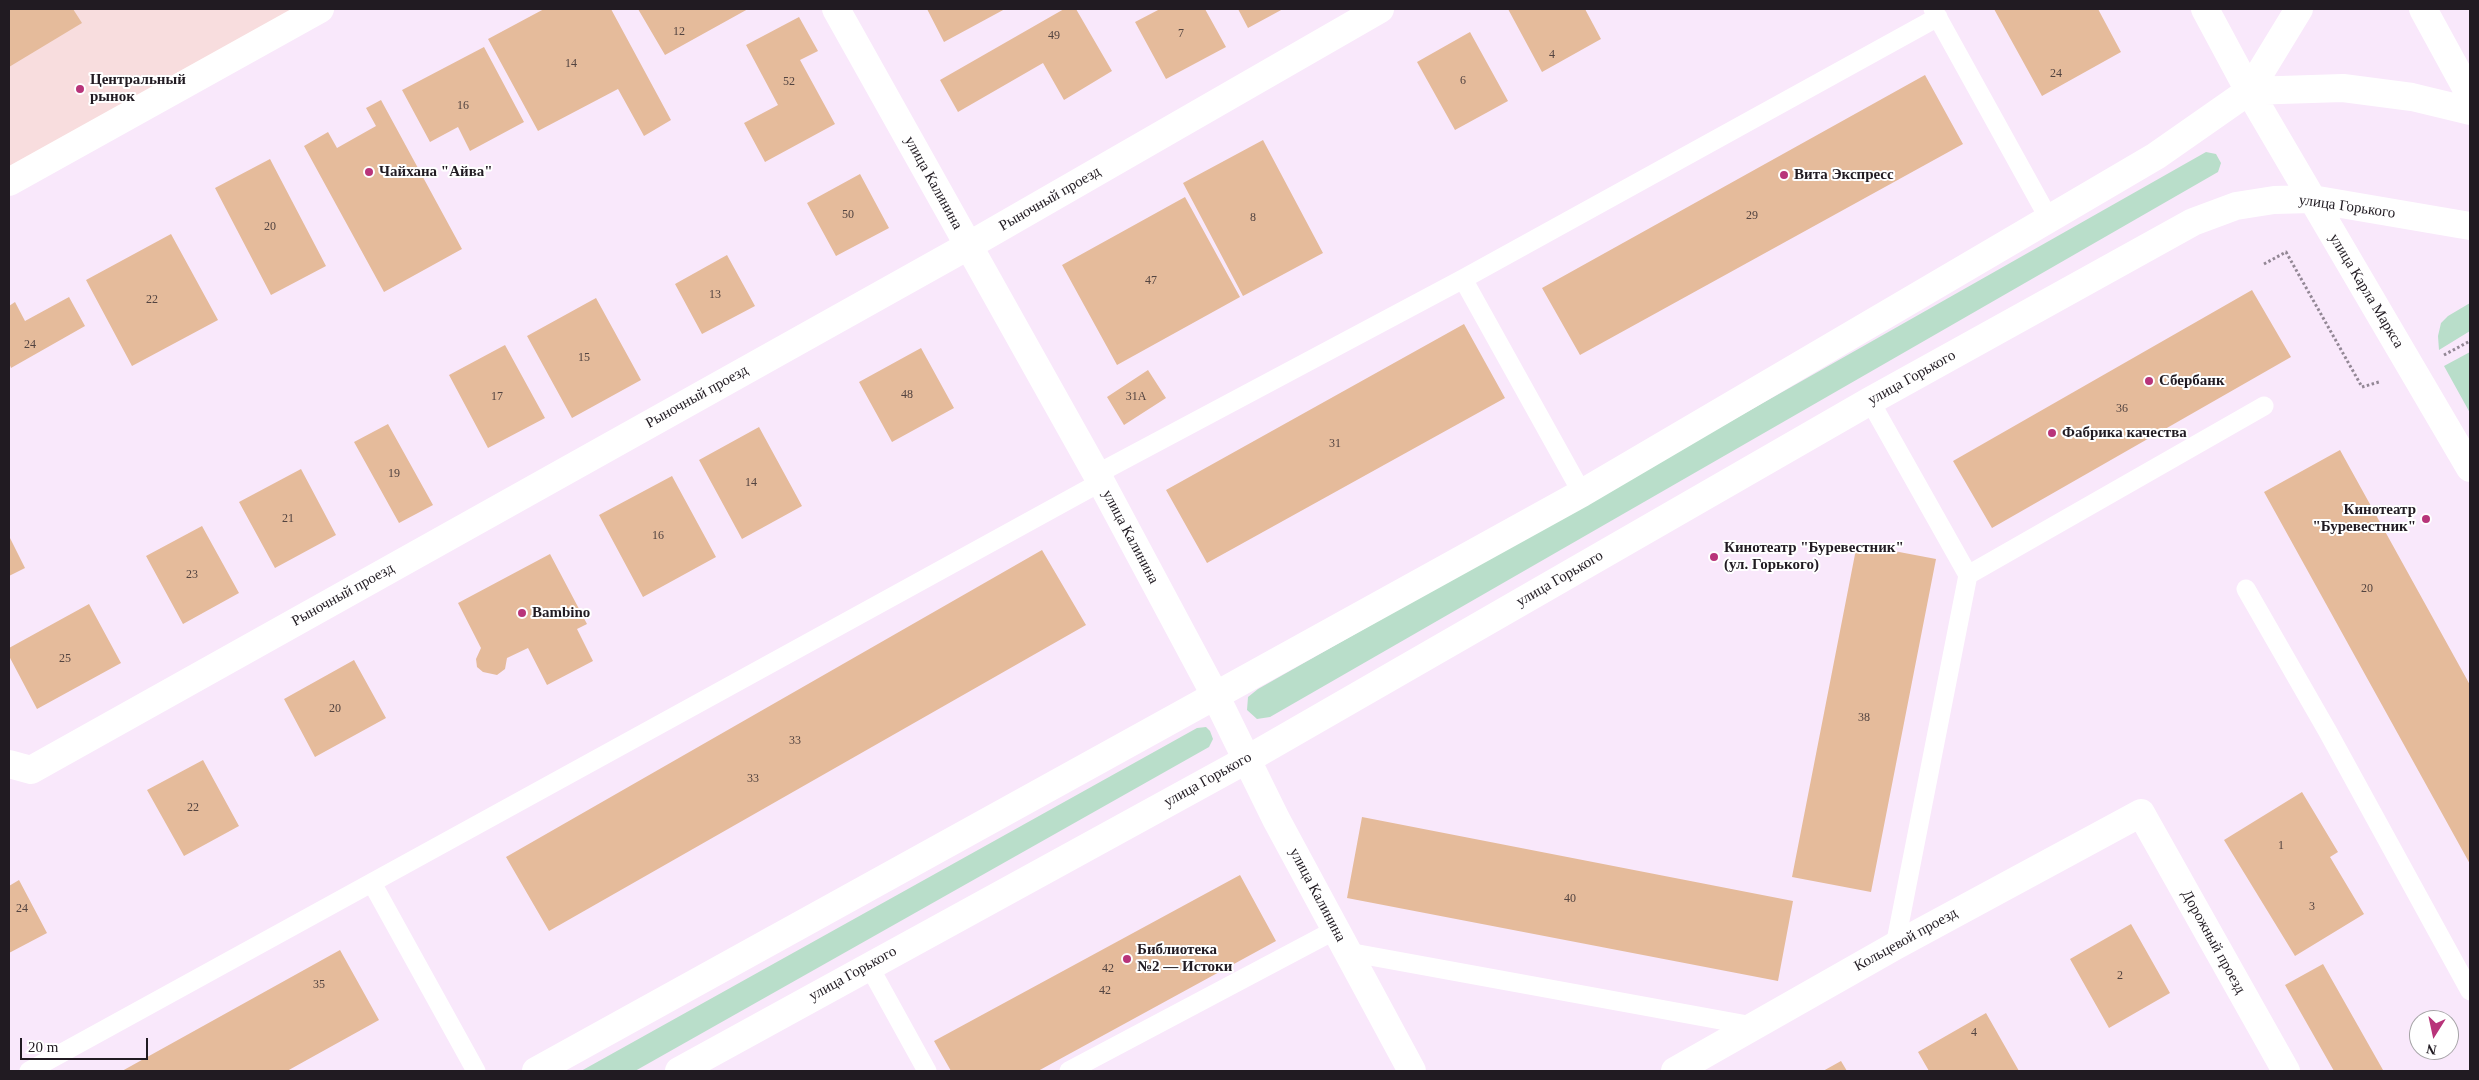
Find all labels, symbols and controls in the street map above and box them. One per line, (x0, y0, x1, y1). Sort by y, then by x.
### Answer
house number: 12 (673, 25, 685, 39)
house number: 7 (1178, 27, 1184, 41)
house number: 49 (1048, 29, 1060, 43)
house number: 4 (1549, 48, 1555, 62)
house number: 14 (565, 57, 577, 71)
house number: 24 (2050, 67, 2062, 81)
place label: Центральный рынок (90, 71, 186, 106)
house number: 6 (1460, 74, 1466, 88)
house number: 52 (783, 75, 795, 89)
marker: Центральный рынок (74, 83, 86, 95)
house number: 16 (457, 99, 469, 113)
street label: улица Калинина (900, 133, 966, 233)
place label: Чайхана "Айва" (379, 163, 493, 181)
street label: Рыночный проезд (996, 163, 1104, 235)
marker: Чайхана "Айва" (363, 166, 375, 178)
place label: Вита Экспресс (1794, 166, 1894, 184)
marker: Вита Экспресс (1778, 169, 1790, 181)
street label: улица Горького (2298, 191, 2396, 223)
house number: 50 (842, 208, 854, 222)
house number: 29 (1746, 209, 1758, 223)
house number: 8 (1250, 211, 1256, 225)
house number: 20 (264, 220, 276, 234)
street label: улица Карла Маркса (2325, 230, 2407, 352)
house number: 47 (1145, 274, 1157, 288)
house number: 13 (709, 288, 721, 302)
house number: 22 (146, 293, 158, 307)
house number: 24 (24, 338, 36, 352)
street label: улица Горького (1865, 347, 1959, 409)
house number: 15 (578, 351, 590, 365)
street label: Рыночный проезд (643, 361, 751, 433)
place label: Сбербанк (2159, 372, 2225, 390)
marker: Сбербанк (2143, 375, 2155, 387)
house number: 48 (901, 388, 913, 402)
house number: 17 (491, 390, 503, 404)
house number: 31А (1126, 390, 1146, 404)
house number: 36 (2116, 402, 2128, 416)
place label: Фабрика качества (2062, 424, 2187, 442)
marker: Фабрика качества (2046, 427, 2058, 439)
house number: 31 (1329, 437, 1341, 451)
house number: 19 (388, 467, 400, 481)
house number: 14 (745, 476, 757, 490)
street label: улица Калинина (1098, 487, 1162, 587)
place label: Кинотеатр "Буревестник" (2312, 501, 2416, 536)
house number: 21 (282, 512, 294, 526)
marker: Кинотеатр "Буревестник" (2420, 513, 2432, 525)
house number: 16 (652, 529, 664, 543)
place label: Кинотеатр "Буревестник" (ул. Горького) (1724, 539, 1904, 574)
street label: улица Горького (1513, 547, 1607, 611)
marker: Кинотеатр "Буревестник" (ул. Горького) (1708, 551, 1720, 563)
street label: Рыночный проезд (289, 559, 397, 631)
house number: 23 (186, 568, 198, 582)
house number: 20 (2361, 582, 2373, 596)
place label: Bambino (532, 604, 590, 622)
marker: Bambino (516, 607, 528, 619)
house number: 25 (59, 652, 71, 666)
house number: 20 (329, 702, 341, 716)
house number: 38 (1858, 711, 1870, 725)
house number: 33 (789, 734, 801, 748)
street label: улица Горького (1161, 749, 1255, 811)
house number: 33 (747, 772, 759, 786)
house number: 22 (187, 801, 199, 815)
house number: 1 (2278, 839, 2284, 853)
street label: улица Калинина (1285, 845, 1349, 945)
street label: Дорожный проезд (2177, 887, 2249, 997)
house number: 40 (1564, 892, 1576, 906)
house number: 3 (2309, 900, 2315, 914)
house number: 24 (16, 902, 28, 916)
street label: Кольцевой проезд (1851, 904, 1961, 976)
place label: Библиотека №2 — Истоки (1137, 941, 1232, 976)
street label: улица Горького (806, 943, 900, 1005)
marker: Библиотека №2 — Истоки (1121, 953, 1133, 965)
house number: 42 (1102, 962, 1114, 976)
house number: 2 (2117, 969, 2123, 983)
house number: 35 (313, 978, 325, 992)
house number: 42 (1099, 984, 1111, 998)
north arrow (2409, 1010, 2459, 1060)
house number: 4 (1971, 1026, 1977, 1040)
scale bar (22, 1028, 150, 1060)
text: 20 m (28, 1039, 58, 1055)
text: N (2425, 1041, 2438, 1058)

